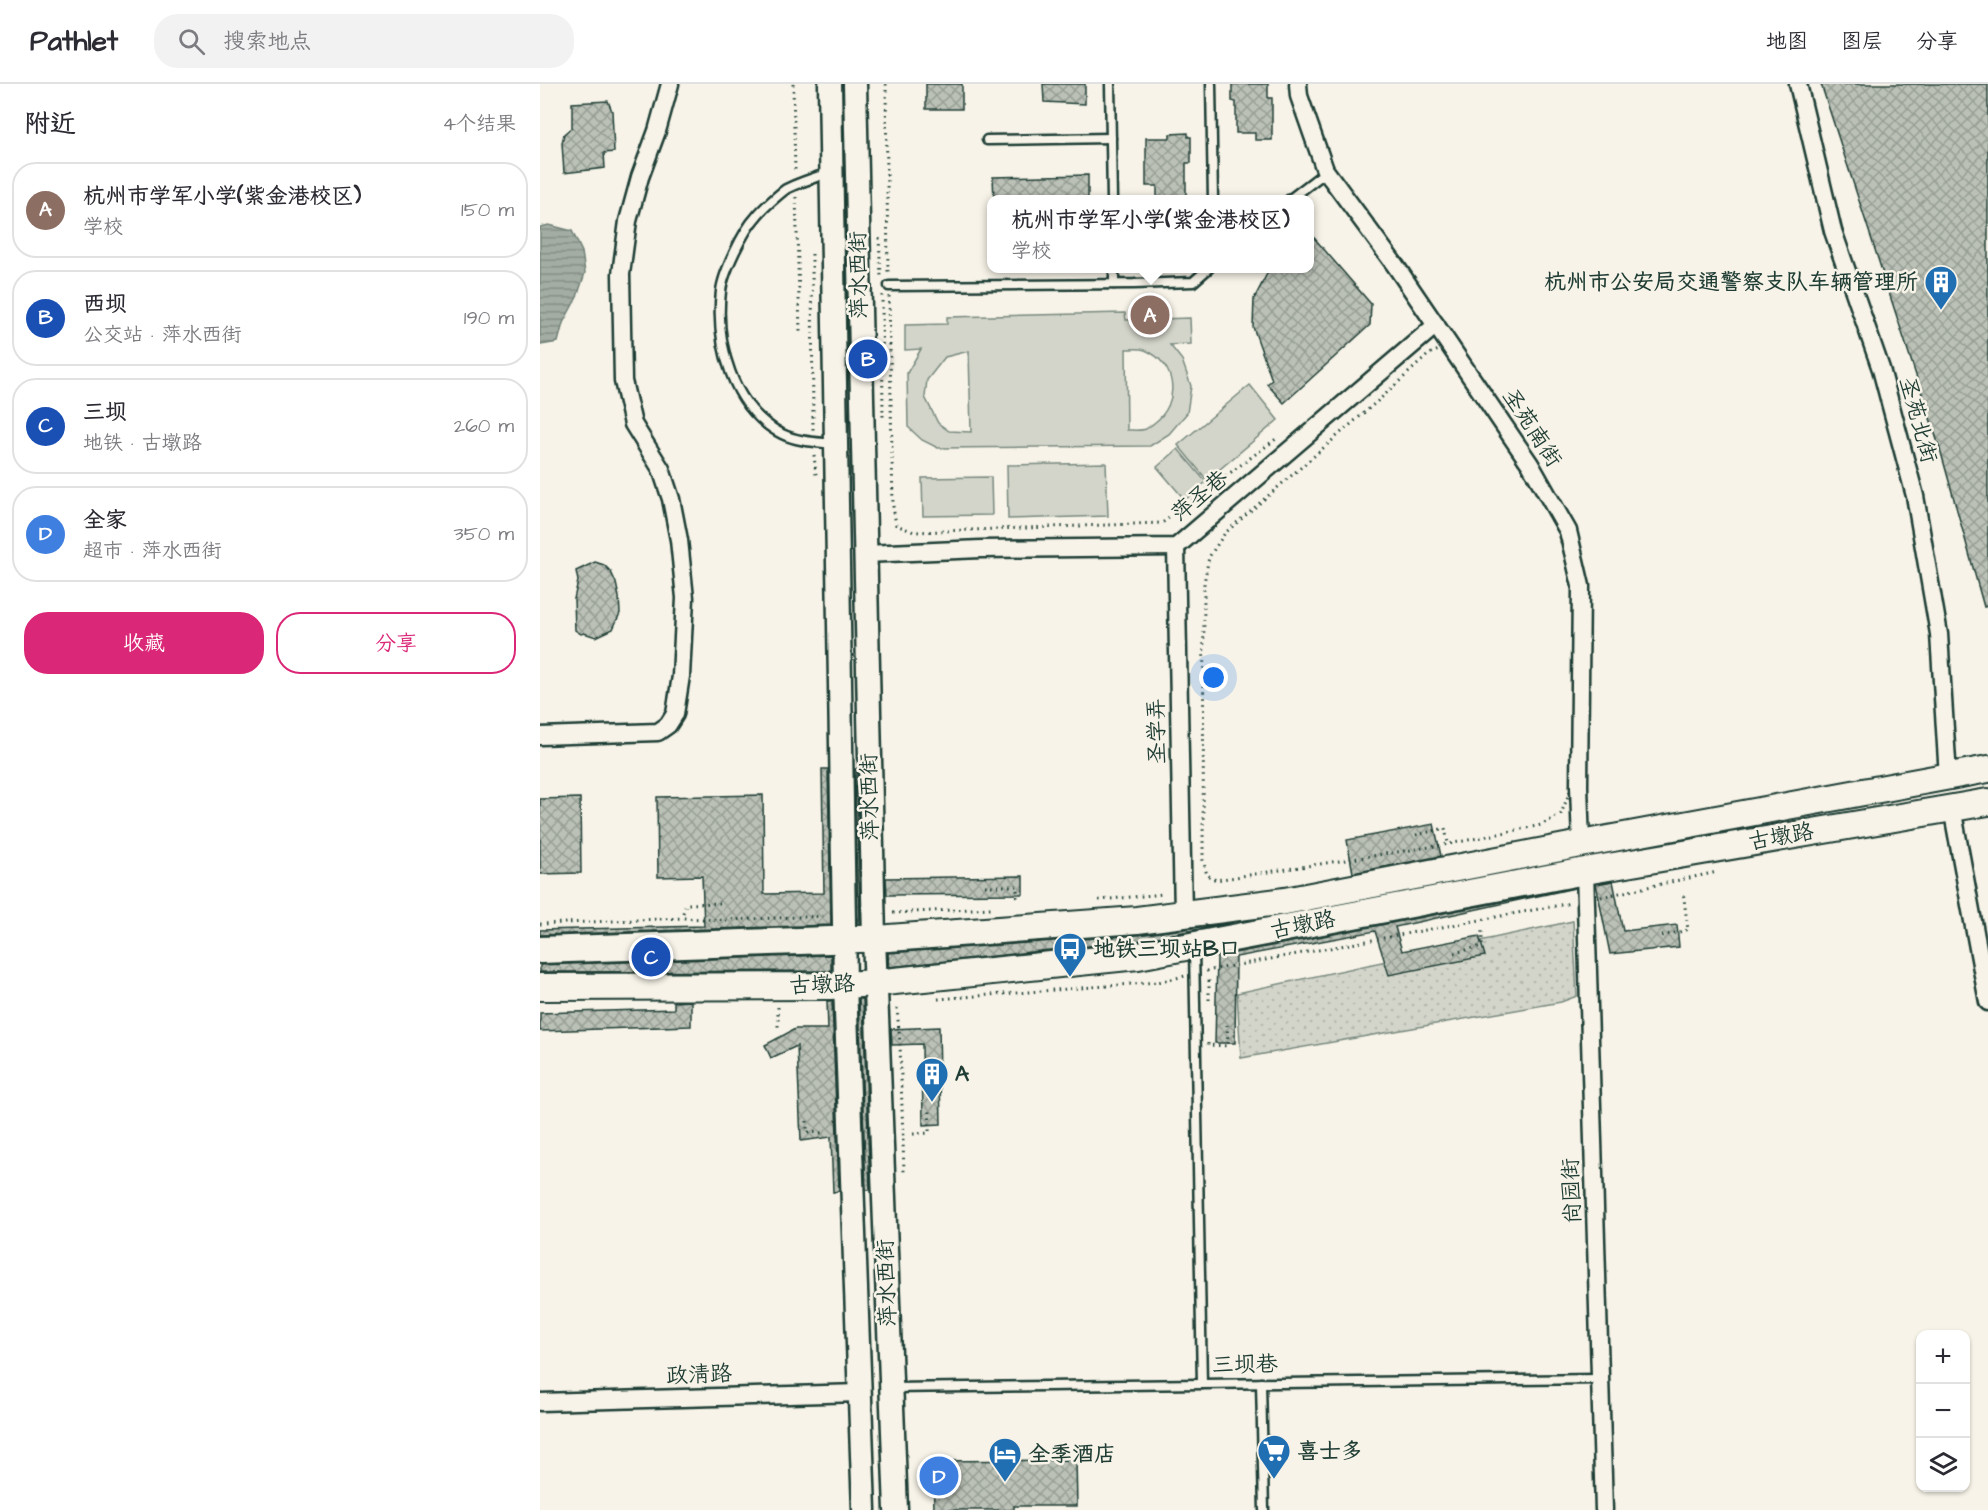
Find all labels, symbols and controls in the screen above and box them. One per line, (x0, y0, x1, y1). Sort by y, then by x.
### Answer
search box (154, 14, 574, 68)
text: Pathlet (30, 22, 118, 61)
icon: search (175, 25, 208, 58)
text: 搜索地点 (223, 26, 311, 57)
text: 地图 (1766, 27, 1808, 56)
text: 图层 (1841, 27, 1883, 56)
text: 分享 (1916, 27, 1958, 56)
text: 附近 (24, 106, 76, 142)
text: 4个结果 (442, 110, 516, 138)
text: 杭州市学军小学(紫金港校区) (83, 181, 361, 212)
popup (987, 195, 1314, 273)
text: A (39, 196, 52, 224)
text: 150 m (461, 196, 514, 224)
text: 杭州市学军小学(紫金港校区) (1011, 205, 1290, 236)
text: 学校 (83, 213, 123, 241)
street label: 萍水西街 (843, 231, 875, 319)
text: 学校 (1011, 237, 1051, 265)
building icon: 杭州市公安局交通警察支队车辆管理所 (1923, 264, 1959, 311)
place label: 杭州市公安局交通警察支队车辆管理所 (1544, 267, 1918, 298)
text: 西坝 (83, 289, 127, 320)
pin: A (1130, 292, 1170, 338)
text: B (38, 304, 53, 332)
text: 190 m (464, 304, 514, 332)
text: 公交站 · 萍水西街 (83, 321, 242, 349)
pin: B (848, 336, 888, 382)
street label: 圣苑北街 (1892, 373, 1944, 467)
street label: 圣苑南街 (1495, 383, 1569, 473)
text: 三坝 (83, 397, 127, 428)
text: C (38, 412, 53, 440)
text: 260 m (454, 412, 514, 440)
text: 地铁 · 古墩路 (83, 429, 202, 457)
street label: 萍圣巷 (1165, 463, 1235, 529)
text: 全家 (83, 505, 127, 536)
text: D (39, 520, 52, 548)
text: 350 m (453, 520, 514, 548)
text: 超市 · 萍水西街 (83, 537, 222, 565)
button: 收藏 (24, 612, 264, 674)
button: 分享 (276, 612, 516, 674)
your location (1199, 663, 1228, 692)
street label: 圣学弄 (1141, 698, 1173, 764)
street label: 萍水西街 (854, 753, 886, 841)
street label: 古墩路 (1746, 816, 1816, 858)
street label: 古墩路 (1268, 903, 1338, 947)
bus stop icon: 地铁三坝站B口 (1052, 931, 1088, 978)
pin: C (632, 934, 670, 980)
place label: 地铁三坝站B口 (1093, 934, 1241, 965)
street label: 古墩路 (788, 968, 856, 1002)
building icon: A (914, 1056, 950, 1103)
place label: A (955, 1059, 970, 1090)
street label: 尚园街 (1555, 1157, 1589, 1225)
street label: 萍水西街 (870, 1238, 904, 1328)
map controls (1916, 1330, 1970, 1492)
button: + (1916, 1330, 1970, 1384)
street label: 三坝巷 (1212, 1349, 1278, 1381)
street label: 政清路 (665, 1358, 733, 1392)
button: − (1916, 1384, 1970, 1438)
supermarket icon: 喜士多 (1256, 1433, 1292, 1480)
hotel icon: 全季酒店 (987, 1436, 1023, 1483)
place label: 喜士多 (1297, 1436, 1363, 1467)
button: layers (1916, 1438, 1970, 1492)
place label: 全季酒店 (1028, 1439, 1116, 1470)
pin: D (920, 1454, 958, 1498)

